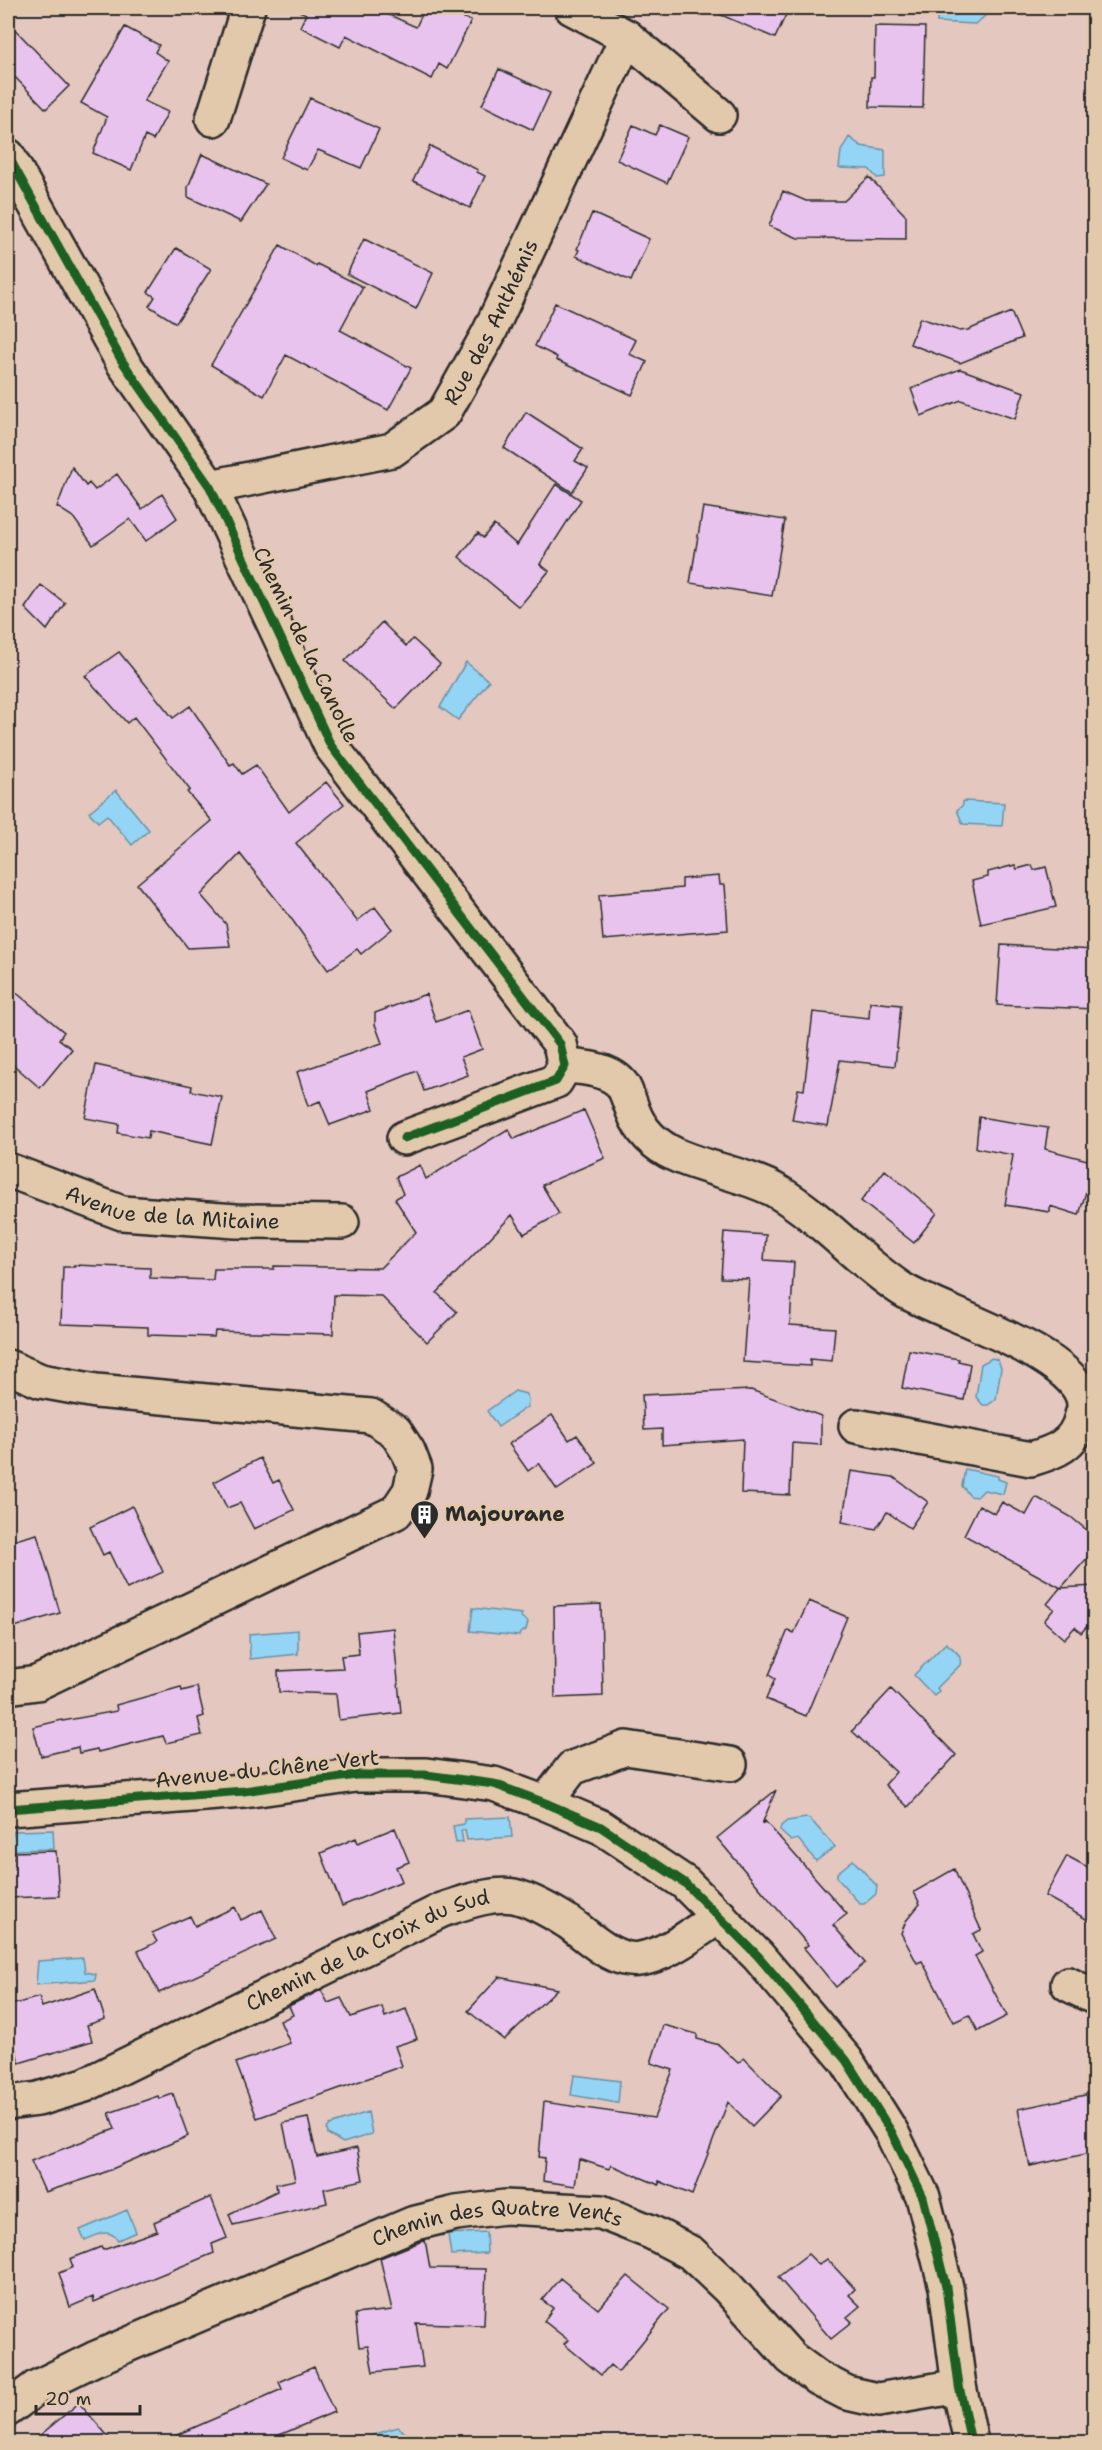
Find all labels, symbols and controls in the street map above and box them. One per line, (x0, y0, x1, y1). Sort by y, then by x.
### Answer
street label: Rue des Anthémis (437, 235, 545, 410)
street label: Chemin de la Canolle (246, 542, 366, 748)
street label: Avenue de la Mitaine (61, 1179, 280, 1235)
building icon: Majourane (408, 1498, 440, 1540)
place label: Majourane (445, 1500, 565, 1528)
street label: Avenue du Chêne Vert (154, 1743, 380, 1795)
street label: Chemin de la Croix du Sud (241, 1883, 492, 2018)
street label: Chemin des Quatre Vents (367, 2193, 627, 2253)
scale bar (36, 2378, 140, 2416)
text: 20 m (45, 2387, 91, 2411)

